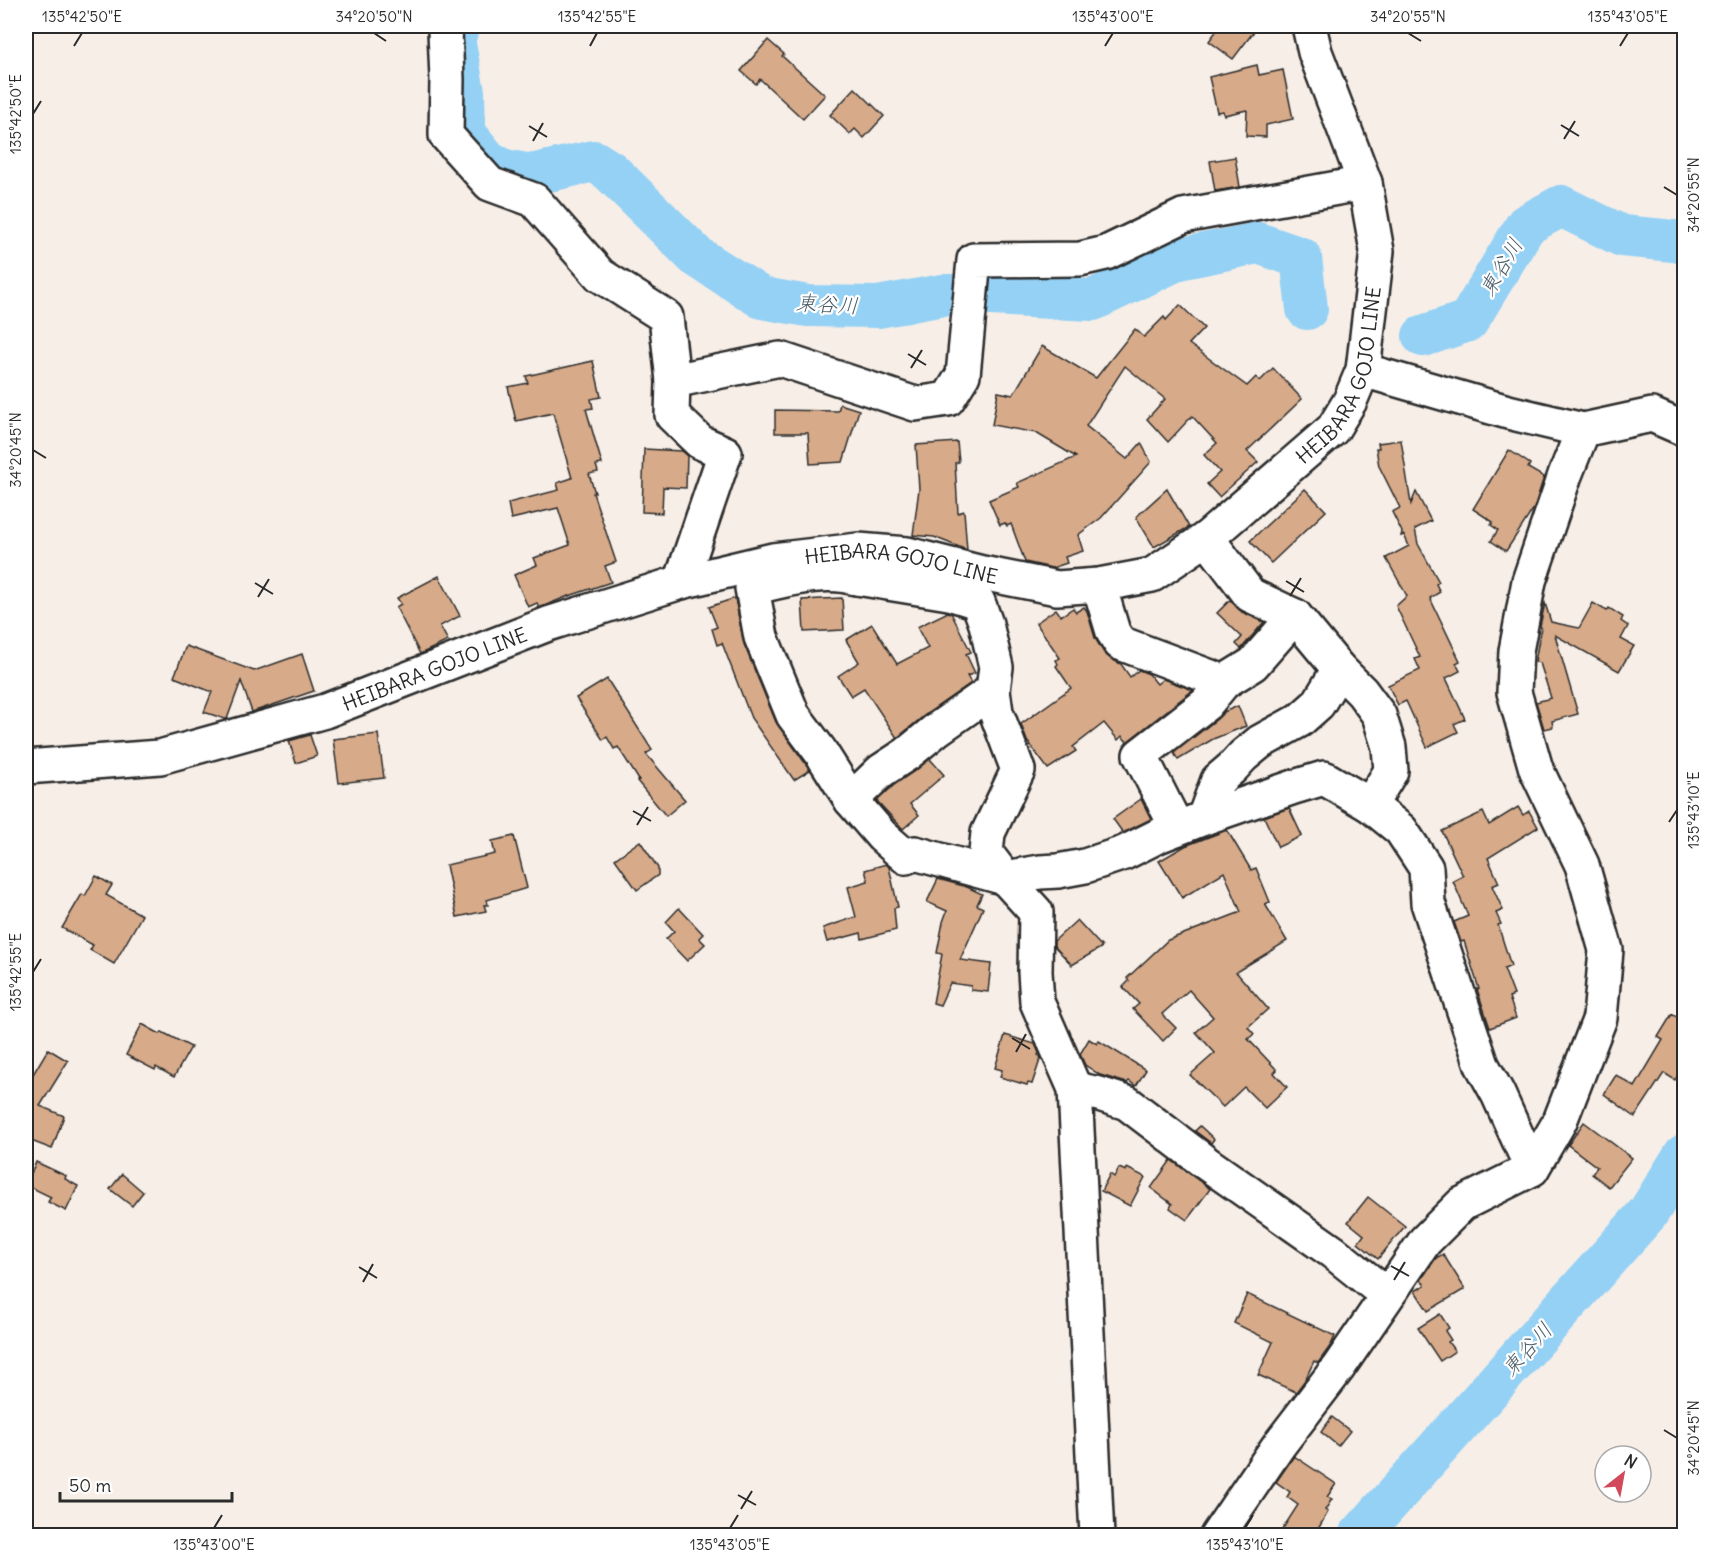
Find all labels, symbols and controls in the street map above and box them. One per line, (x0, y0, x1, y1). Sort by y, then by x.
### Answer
text: 135°42'50"E (42, 7, 122, 26)
text: 34°20'50"N (335, 7, 413, 26)
text: 135°42'55"E (558, 7, 637, 26)
text: 135°43'00"E (1072, 7, 1154, 26)
text: 34°20'55"N (1370, 7, 1446, 26)
text: 135°43'05"E (1588, 7, 1668, 26)
text: 135°42'50"E (6, 74, 25, 154)
text: 34°20'55"N (1684, 157, 1703, 233)
water label: 東谷川 (1473, 233, 1529, 301)
street label: HEIBARA GOJO LINE (1290, 285, 1385, 468)
water label: 東谷川 (795, 289, 859, 319)
text: 34°20'45"N (6, 412, 25, 488)
street label: HEIBARA GOJO LINE (803, 537, 1000, 588)
street label: HEIBARA GOJO LINE (338, 621, 530, 716)
text: 135°43'10"E (1684, 771, 1703, 849)
text: 135°42'55"E (6, 932, 25, 1011)
water label: 東谷川 (1496, 1317, 1558, 1381)
text: 34°20'45"N (1684, 1400, 1703, 1476)
north arrow (1593, 1444, 1653, 1504)
text: N (1621, 1450, 1641, 1473)
scale bar (60, 1465, 232, 1503)
text: 50 m (69, 1474, 111, 1497)
text: 135°43'00"E (173, 1535, 255, 1554)
text: 135°43'05"E (690, 1535, 770, 1554)
text: 135°43'10"E (1206, 1535, 1284, 1554)

